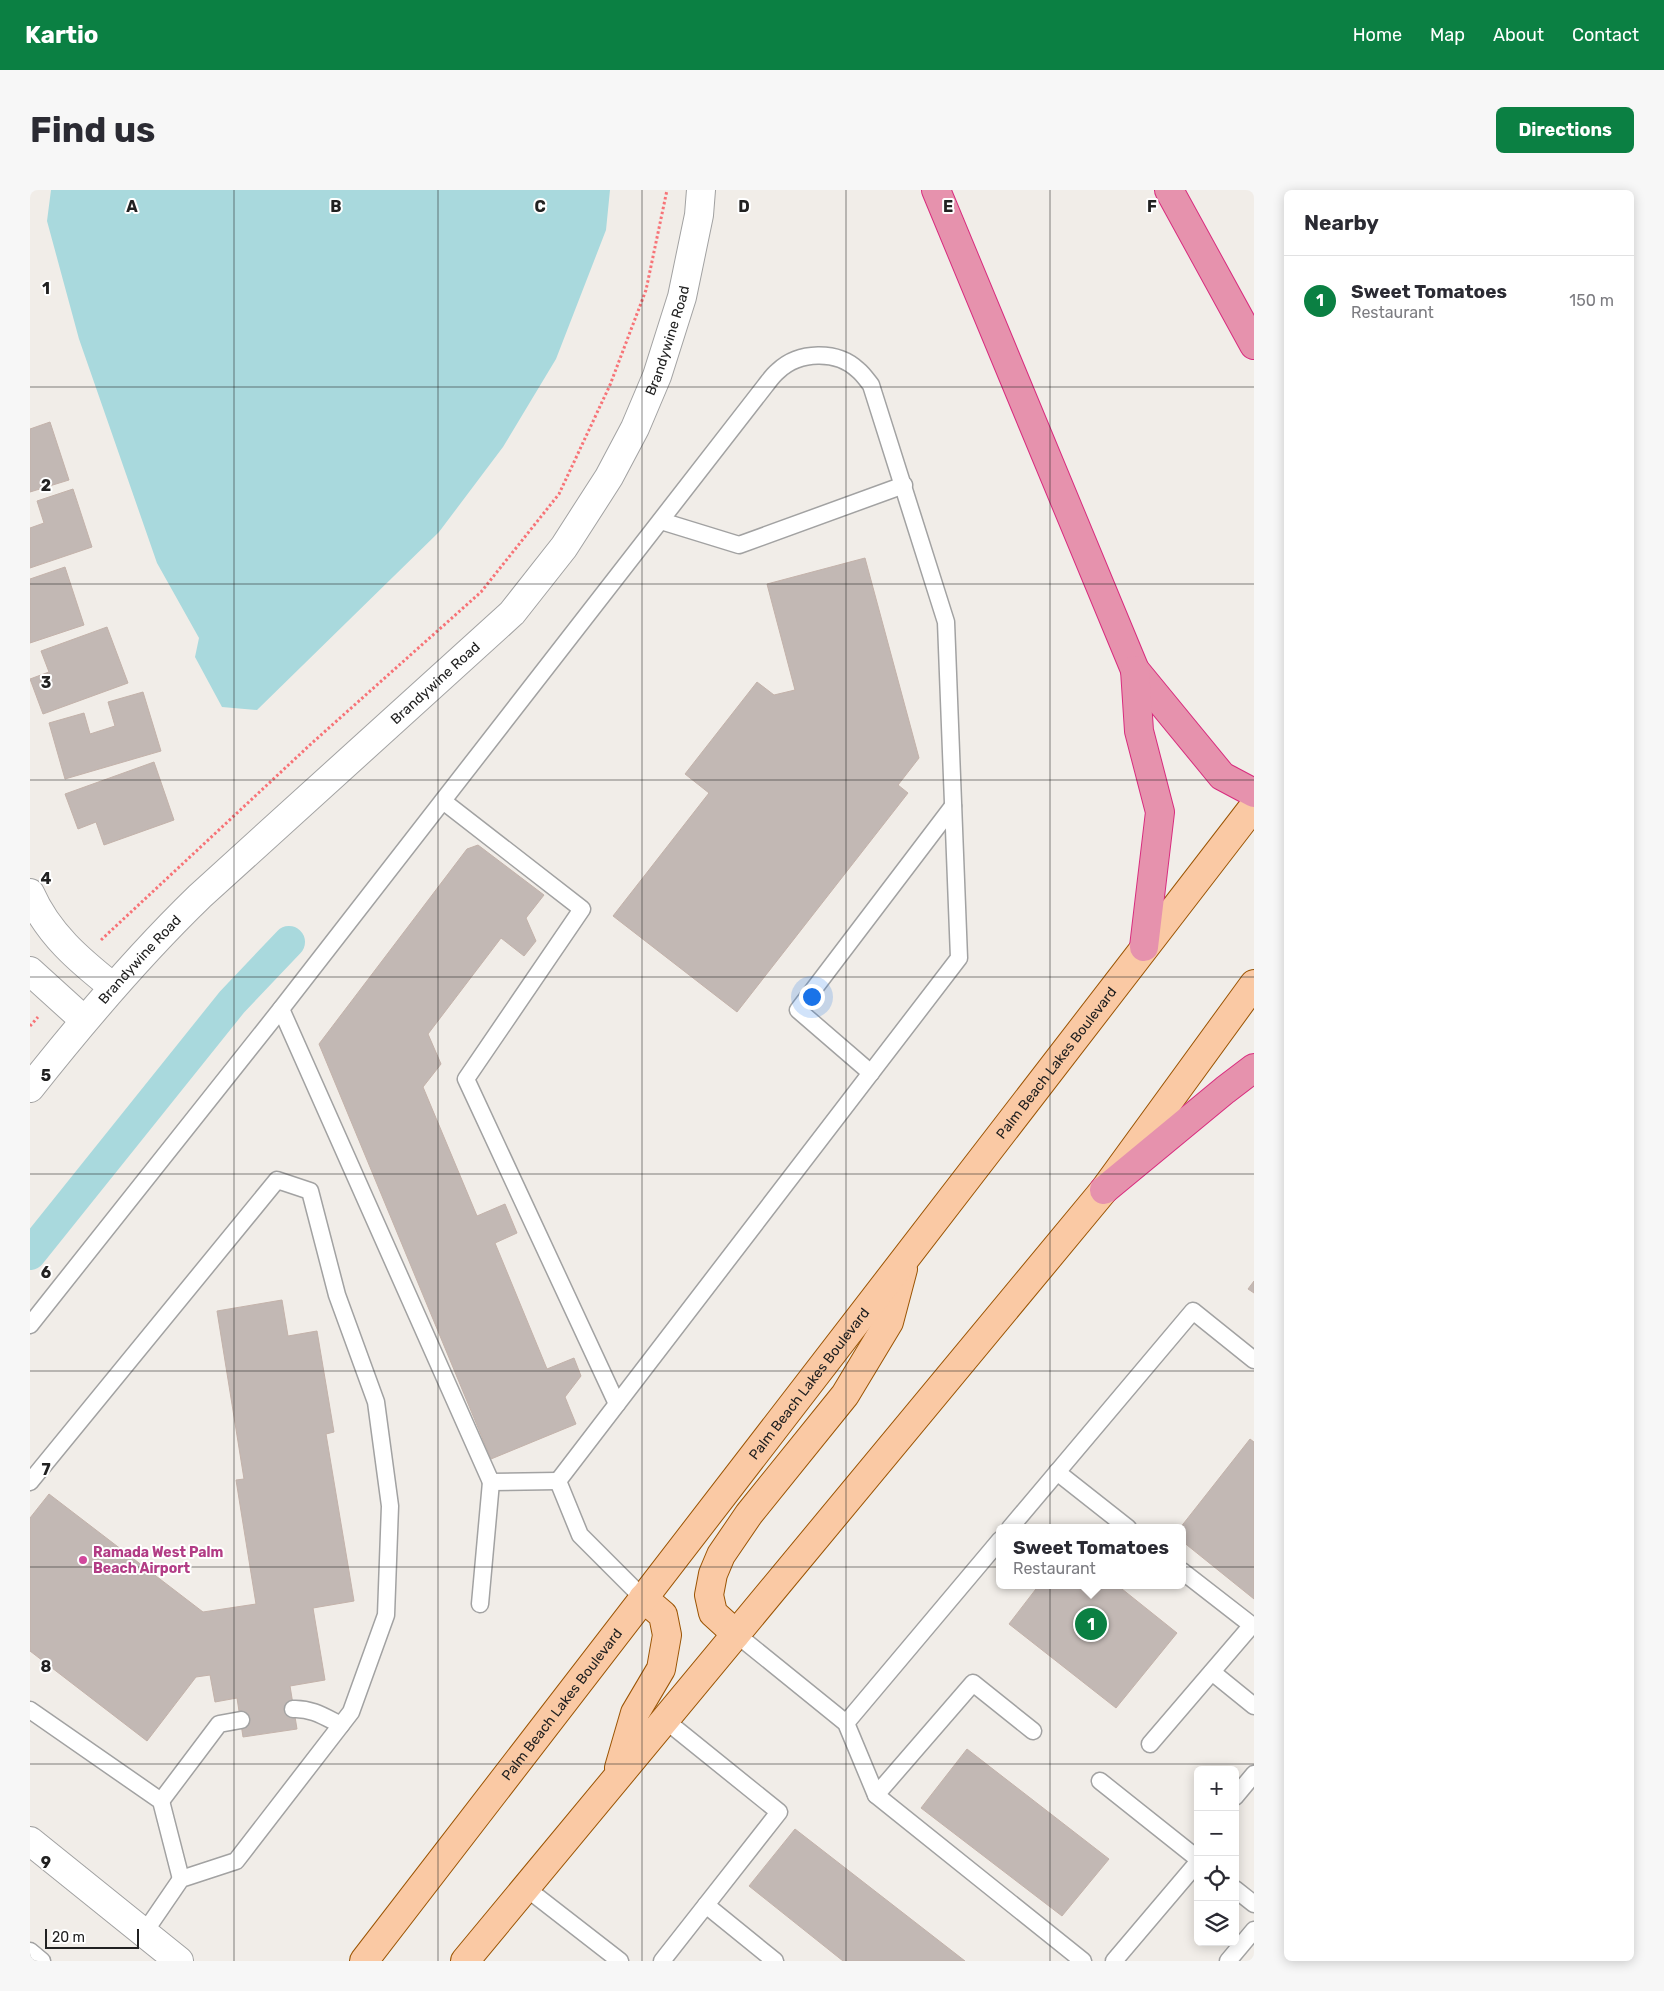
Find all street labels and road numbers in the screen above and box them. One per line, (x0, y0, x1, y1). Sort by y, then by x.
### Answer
street label: Brandywine Road (641, 284, 693, 398)
street label: Brandywine Road (387, 638, 483, 728)
street label: Brandywine Road (95, 911, 184, 1007)
street label: Palm Beach Lakes Boulevard (992, 983, 1120, 1142)
street label: Palm Beach Lakes Boulevard (745, 1304, 873, 1463)
street label: Palm Beach Lakes Boulevard (498, 1625, 626, 1784)

